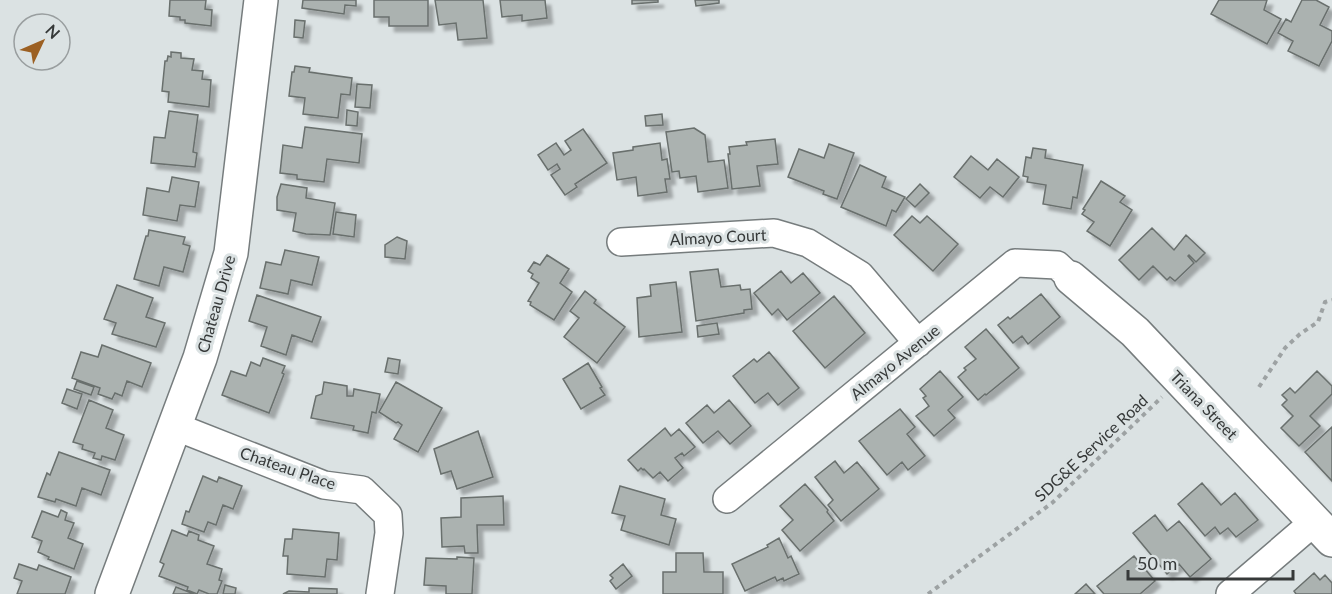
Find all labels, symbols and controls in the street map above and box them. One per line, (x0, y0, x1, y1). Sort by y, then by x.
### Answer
north arrow (12, 12, 72, 72)
text: N (42, 20, 64, 42)
street label: Almayo Court (669, 224, 767, 249)
street label: Chateau Drive (193, 253, 239, 355)
street label: Almayo Avenue (846, 320, 943, 403)
street label: Triana Street (1167, 366, 1242, 443)
street label: SDG&E Service Road (1030, 390, 1151, 505)
street label: Chateau Place (238, 442, 338, 493)
scale bar (1128, 543, 1293, 581)
text: 50 m (1137, 552, 1177, 574)

